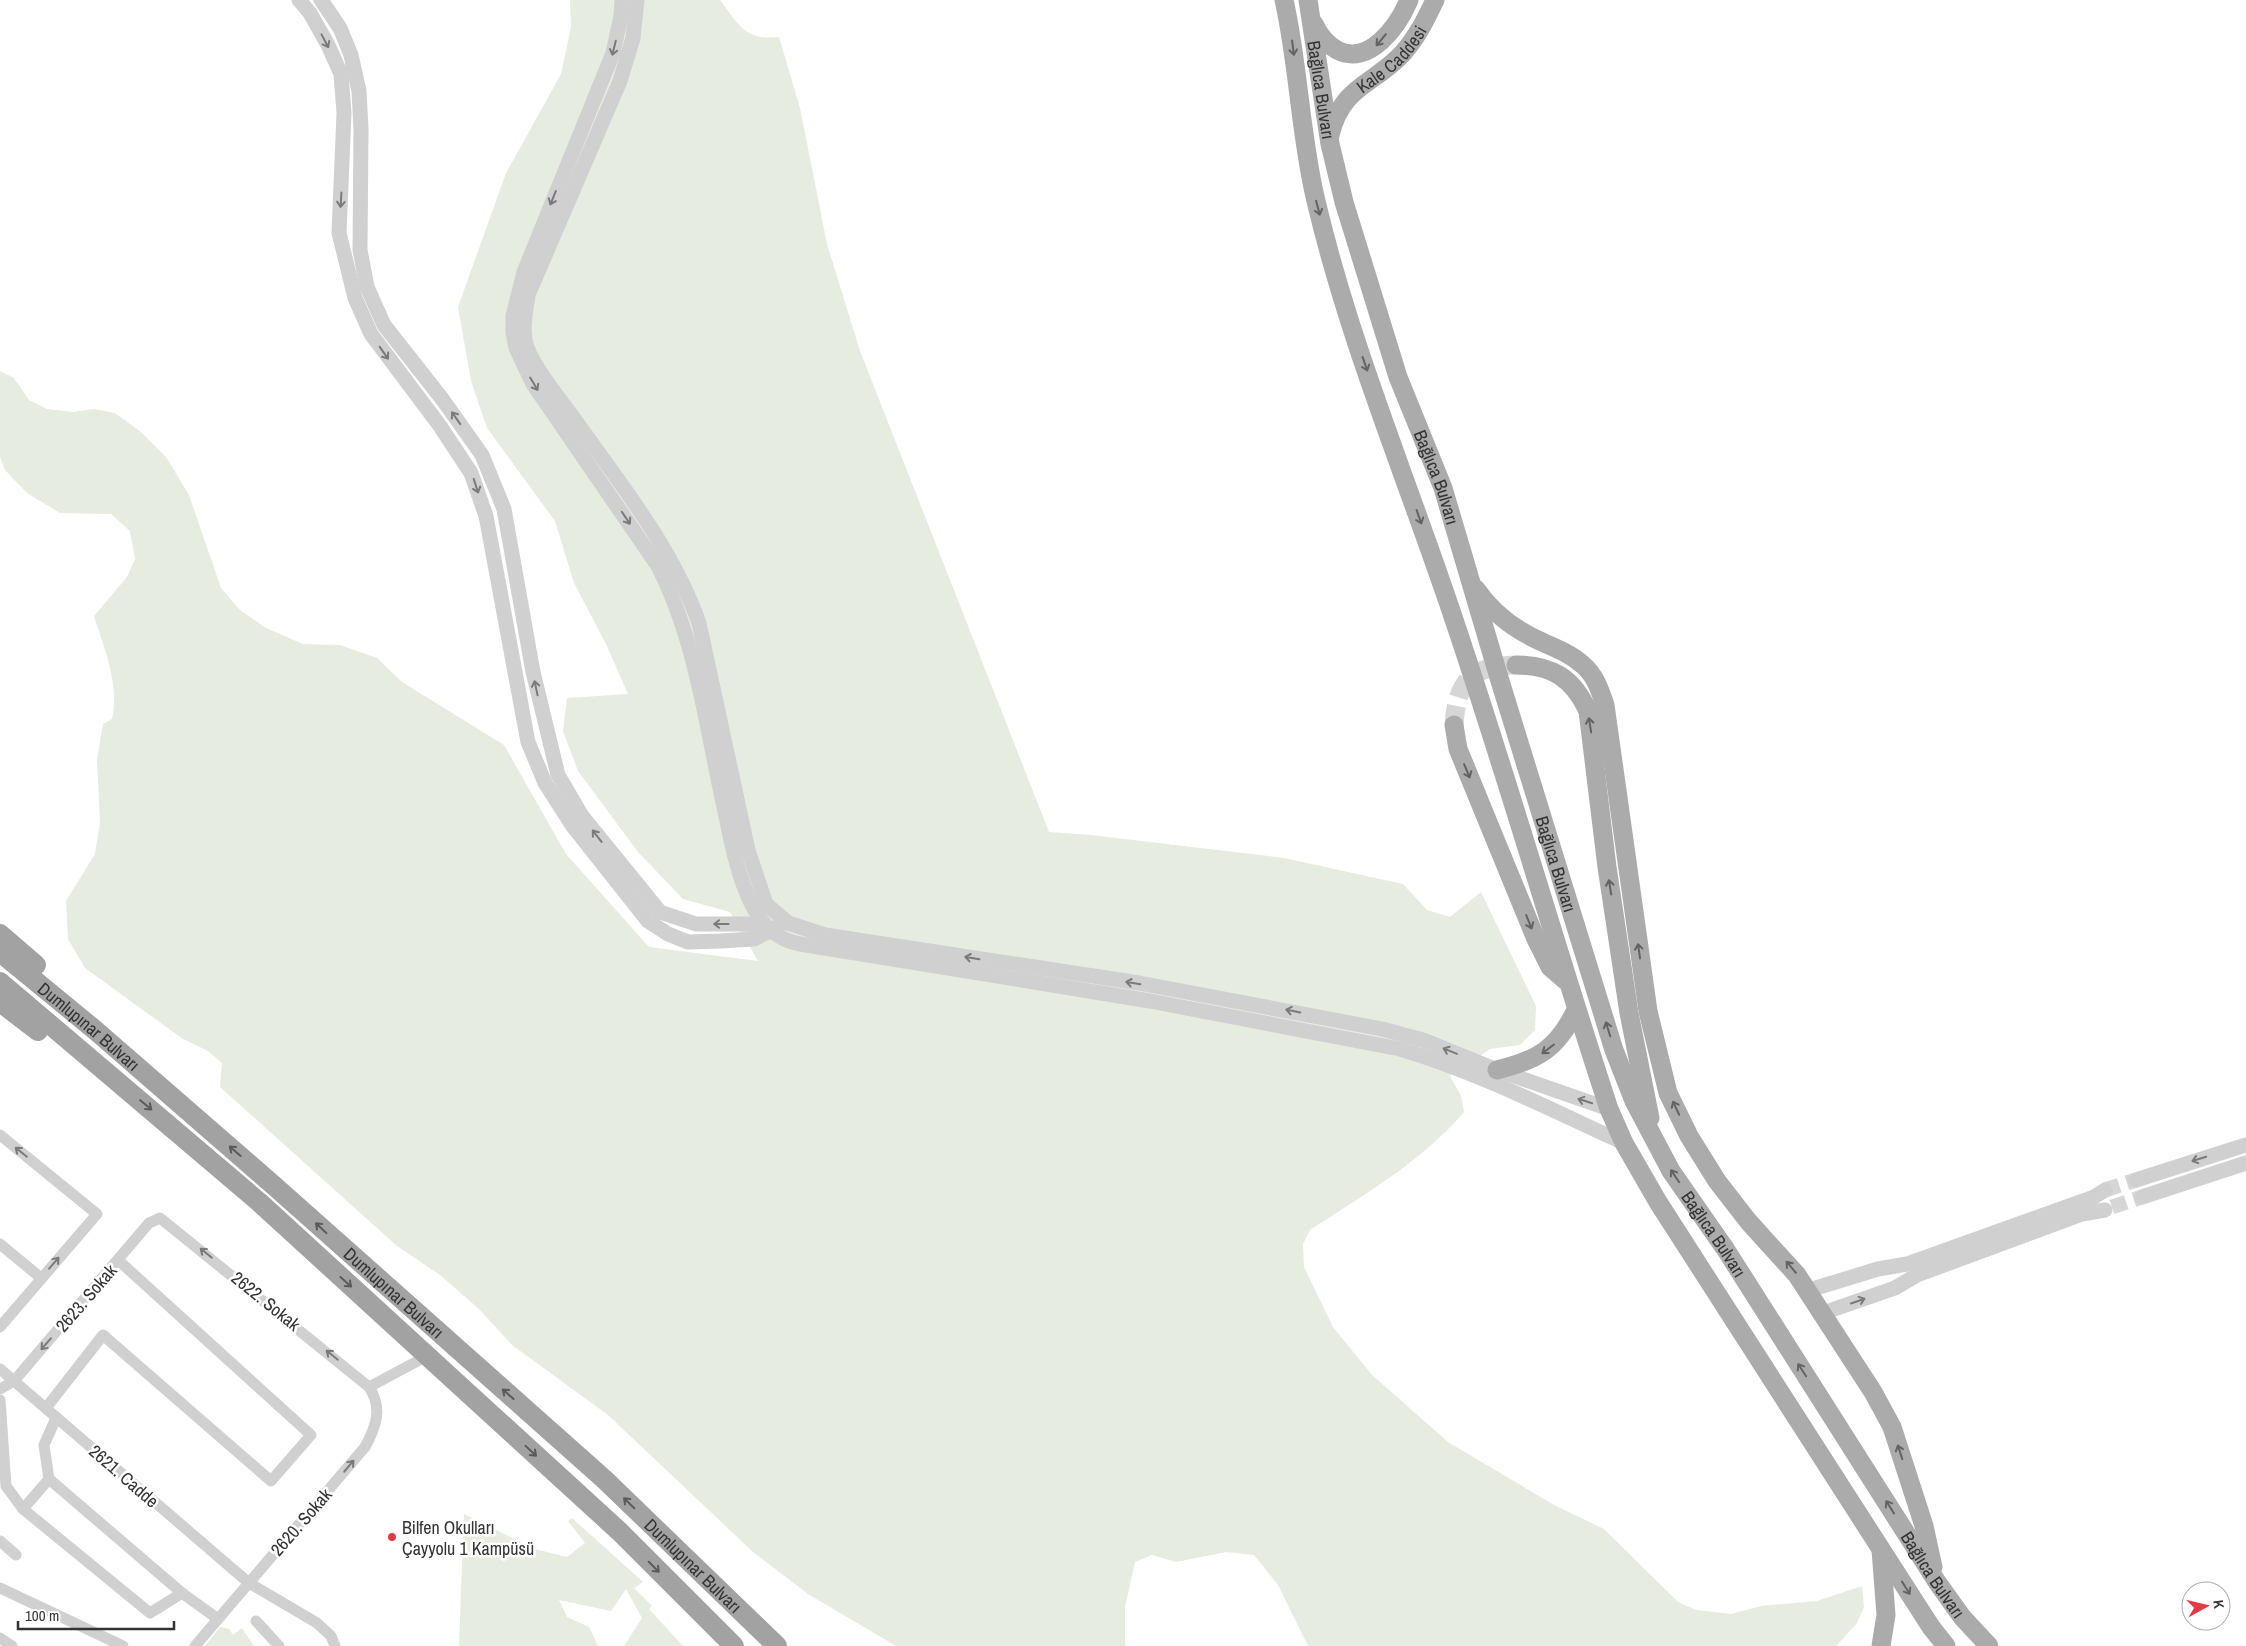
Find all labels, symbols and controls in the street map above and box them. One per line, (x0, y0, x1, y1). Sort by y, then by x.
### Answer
street label: Kale Caddesi (1351, 21, 1432, 98)
one-way arrow (320, 33, 330, 48)
one-way arrow (1376, 33, 1387, 46)
one-way arrow (609, 39, 618, 55)
street label: Bağlıca Bulvarı (1302, 39, 1342, 141)
one-way arrow (1288, 40, 1298, 56)
one-way arrow (548, 190, 557, 205)
one-way arrow (336, 191, 345, 207)
one-way arrow (1313, 200, 1323, 216)
one-way arrow (379, 346, 389, 360)
one-way arrow (1361, 356, 1370, 371)
one-way arrow (530, 377, 540, 391)
one-way arrow (451, 411, 461, 425)
street label: Bağlıca Bulvarı (1408, 426, 1466, 527)
one-way arrow (471, 478, 481, 494)
one-way arrow (1415, 509, 1424, 524)
one-way arrow (621, 511, 631, 525)
one-way arrow (531, 680, 540, 696)
one-way arrow (1585, 718, 1595, 734)
one-way arrow (1463, 763, 1473, 778)
street label: Bağlıca Bulvarı (1530, 813, 1583, 915)
one-way arrow (592, 830, 603, 843)
one-way arrow (1605, 879, 1615, 895)
one-way arrow (1525, 914, 1534, 929)
one-way arrow (714, 919, 730, 929)
one-way arrow (1634, 943, 1644, 959)
one-way arrow (965, 952, 981, 962)
street label: Dumlupınar Bulvarı (33, 976, 146, 1076)
one-way arrow (1125, 977, 1141, 987)
one-way arrow (1285, 1006, 1301, 1016)
one-way arrow (1602, 1021, 1612, 1037)
one-way arrow (1541, 1044, 1555, 1054)
one-way arrow (1443, 1046, 1458, 1055)
one-way arrow (1577, 1096, 1593, 1106)
one-way arrow (140, 1100, 153, 1111)
one-way arrow (1670, 1101, 1680, 1116)
one-way arrow (228, 1145, 241, 1156)
one-way arrow (15, 1146, 28, 1158)
one-way arrow (2192, 1155, 2208, 1165)
one-way arrow (1670, 1169, 1680, 1183)
street label: Bağlıca Bulvarı (1676, 1186, 1753, 1282)
one-way arrow (315, 1222, 327, 1234)
street label: Dumlupınar Bulvarı (339, 1241, 450, 1344)
one-way arrow (200, 1248, 213, 1259)
one-way arrow (48, 1256, 60, 1269)
street label: 2623. Sokak (50, 1258, 123, 1337)
one-way arrow (1785, 1261, 1796, 1274)
street label: 2622. Sokak (226, 1265, 306, 1337)
one-way arrow (340, 1276, 353, 1288)
one-way arrow (1849, 1295, 1865, 1305)
one-way arrow (41, 1337, 52, 1350)
one-way arrow (326, 1350, 339, 1361)
one-way arrow (1797, 1364, 1807, 1378)
one-way arrow (501, 1389, 514, 1400)
street label: 2621. Cadde (84, 1439, 164, 1513)
one-way arrow (1894, 1444, 1904, 1460)
one-way arrow (524, 1445, 537, 1457)
one-way arrow (343, 1460, 354, 1473)
street label: 2620. Sokak (265, 1482, 338, 1561)
one-way arrow (622, 1497, 635, 1509)
one-way arrow (1885, 1501, 1895, 1515)
street label: Dumlupınar Bulvarı (639, 1512, 748, 1618)
place label: Bilfen Okulları Çayyolu 1 Kampüsü (402, 1515, 534, 1561)
street label: Bağlıca Bulvarı (1895, 1526, 1971, 1623)
marker: Bilfen Okulları Çayyolu 1 Kampüsü (386, 1531, 398, 1543)
one-way arrow (648, 1561, 660, 1573)
one-way arrow (1902, 1580, 1912, 1594)
north arrow (2181, 1581, 2231, 1631)
scale bar (18, 1598, 174, 1630)
text: K (2209, 1599, 2228, 1610)
text: 100 m (25, 1605, 59, 1626)

